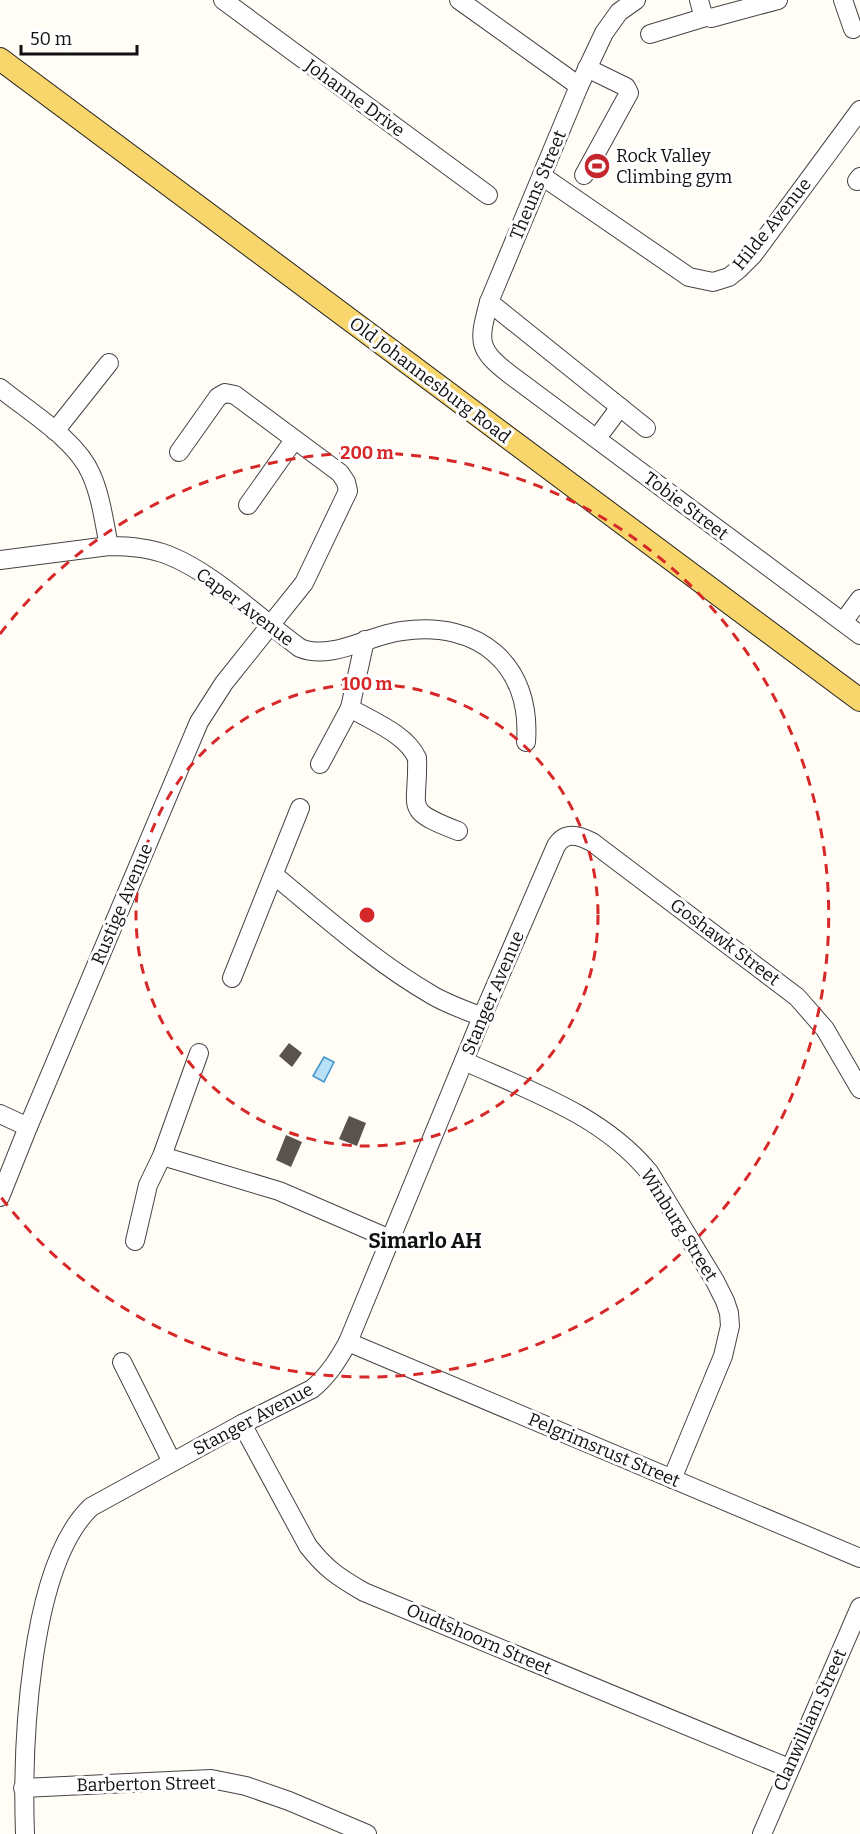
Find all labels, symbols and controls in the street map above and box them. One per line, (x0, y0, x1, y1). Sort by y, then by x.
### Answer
scale bar (21, 18, 136, 56)
text: 50 m (30, 28, 72, 50)
street label: Johanne Drive (300, 54, 409, 141)
street label: Theuns Street (505, 126, 571, 243)
place label: Rock Valley Climbing gym (616, 145, 732, 188)
sports icon: Rock Valley Climbing gym (582, 151, 612, 181)
street label: Hilde Avenue (728, 173, 816, 275)
street label: Old Johannesburg Road (345, 312, 515, 448)
text: 200 m (340, 442, 394, 464)
street label: Tobie Street (639, 467, 733, 545)
street label: Caper Avenue (192, 563, 298, 651)
text: 100 m (341, 673, 393, 695)
street label: Rustige Avenue (87, 840, 157, 968)
street label: Goshawk Street (666, 894, 785, 991)
centre of rings (357, 905, 377, 925)
street label: Stanger Avenue (457, 928, 529, 1058)
street label: Winburg Street (636, 1165, 723, 1286)
district label: Simarlo AH (368, 1228, 482, 1254)
street label: Stanger Avenue (189, 1378, 317, 1460)
street label: Pelgrimsrust Street (525, 1408, 684, 1492)
street label: Oudtshoorn Street (403, 1599, 555, 1680)
street label: Clanwilliam Street (769, 1645, 851, 1795)
street label: Barberton Street (76, 1772, 216, 1796)

